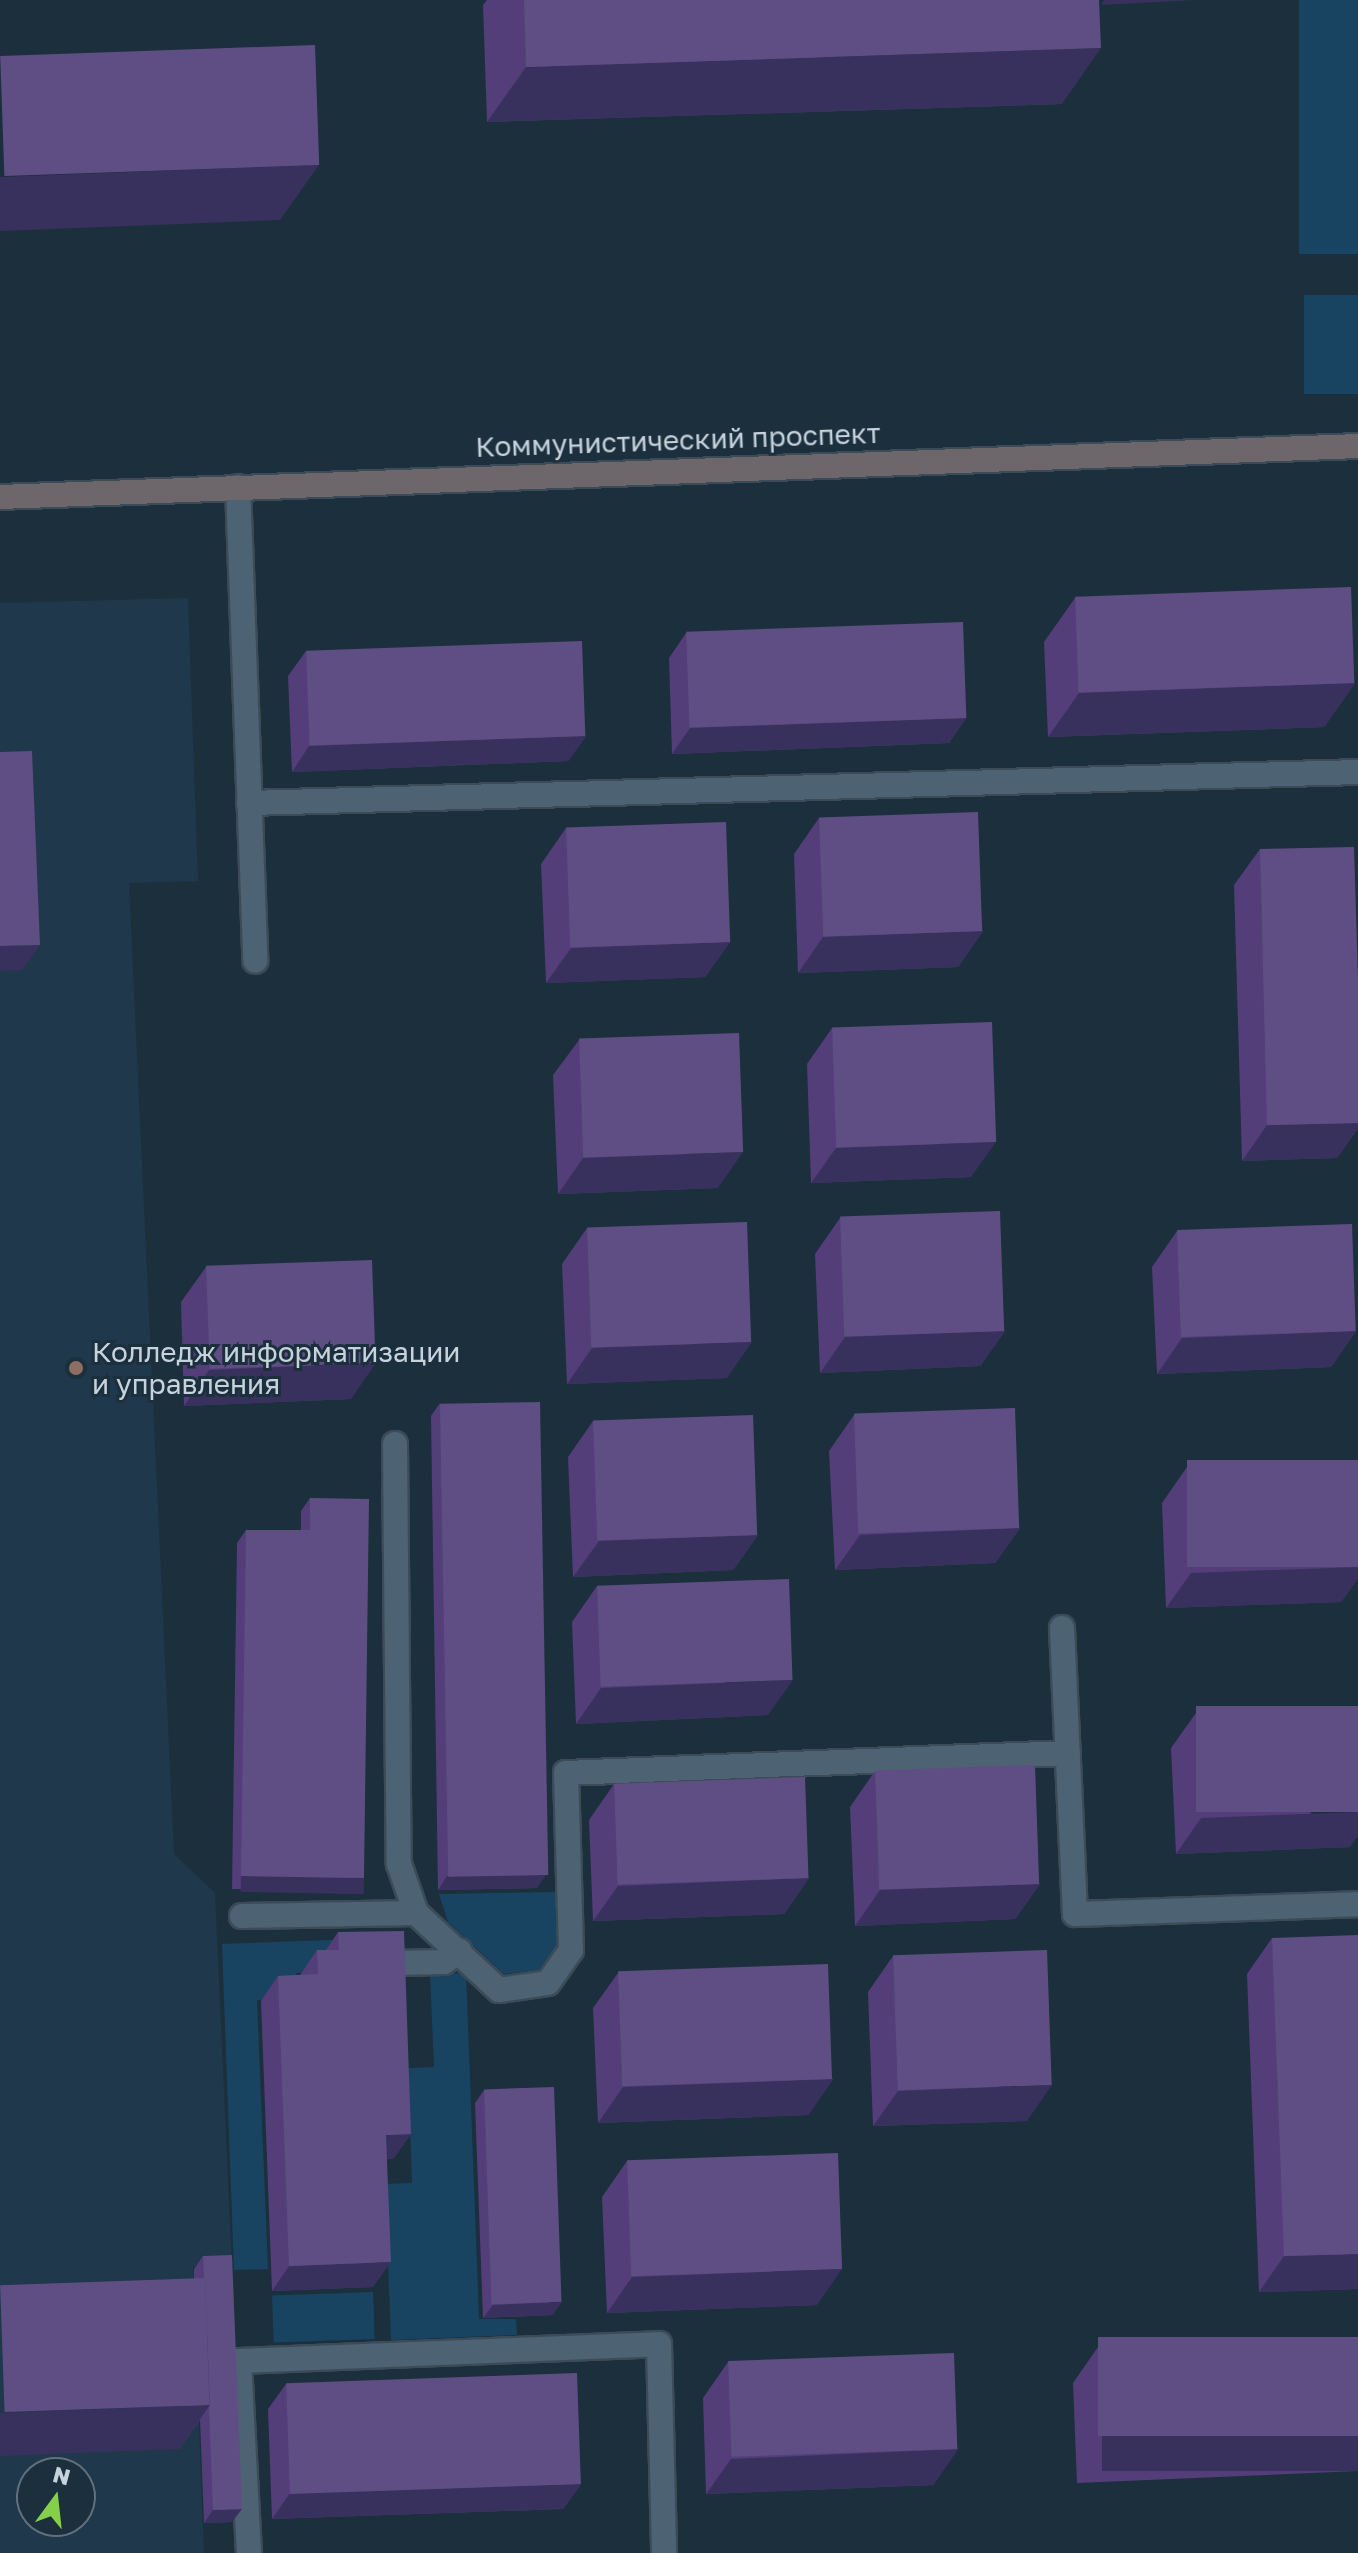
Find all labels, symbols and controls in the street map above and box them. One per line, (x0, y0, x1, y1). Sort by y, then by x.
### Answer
street label: Коммунистический проспект (475, 416, 881, 464)
place label: Колледж информатизации и управления (92, 1335, 460, 1401)
marker: Колледж информатизации и управления (67, 1359, 85, 1377)
north arrow (16, 2457, 96, 2537)
text: N (50, 2460, 73, 2490)

